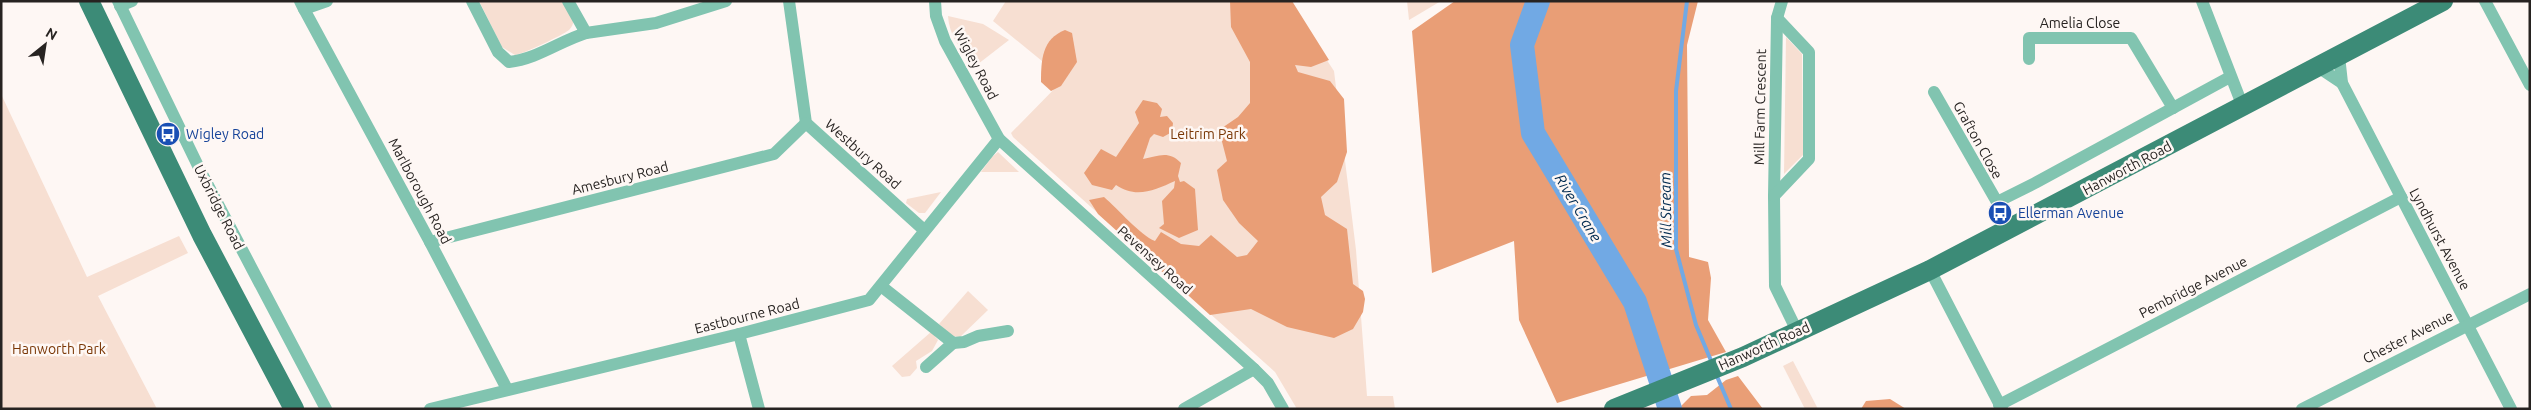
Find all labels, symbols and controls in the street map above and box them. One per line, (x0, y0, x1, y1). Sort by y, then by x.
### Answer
street label: Amelia Close (2040, 15, 2120, 31)
north arrow (20, 20, 70, 70)
text: N (43, 24, 60, 43)
street label: Wigley Road (951, 26, 1001, 102)
street label: Mill Farm Crescent (1751, 48, 1769, 165)
street label: Grafton Close (1950, 98, 2006, 182)
street label: Westbury Road (822, 116, 904, 192)
bus stop icon: Wigley Road (155, 121, 181, 147)
place label: Wigley Road (186, 126, 264, 142)
park label: Leitrim Park (1170, 126, 1246, 142)
street label: Marlborough Road (385, 135, 455, 247)
street label: Hanworth Road (2080, 138, 2174, 198)
street label: Amesbury Road (570, 158, 670, 198)
street label: Uxbridge Road (191, 162, 247, 252)
water label: River Crane (1552, 171, 1605, 245)
water label: Mill Stream (1656, 172, 1675, 248)
street label: Lyndhurst Avenue (2406, 185, 2474, 293)
bus stop icon: Ellerman Avenue (1987, 200, 2013, 226)
place label: Ellerman Avenue (2018, 205, 2124, 221)
street label: Pevensey Road (1115, 222, 1195, 298)
street label: Pembridge Avenue (2136, 253, 2250, 321)
street label: Eastbourne Road (693, 295, 801, 337)
street label: Chester Avenue (2360, 307, 2456, 367)
street label: Hanworth Road (1716, 319, 1812, 373)
park label: Hanworth Park (12, 341, 106, 357)

